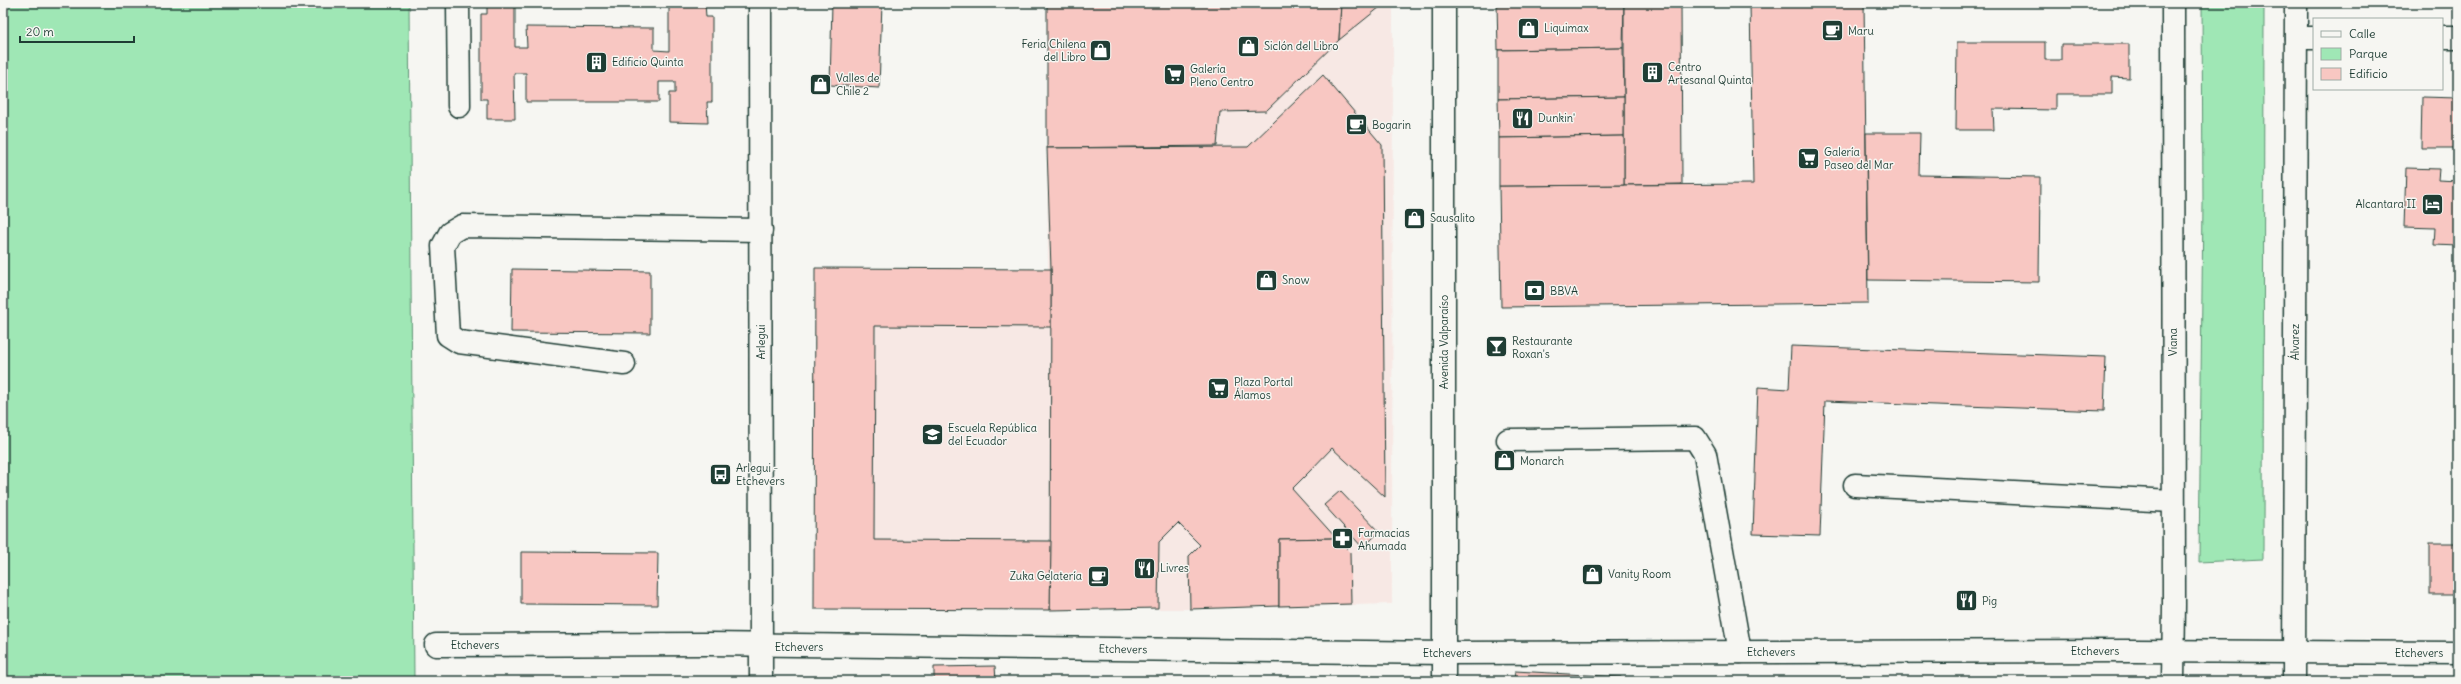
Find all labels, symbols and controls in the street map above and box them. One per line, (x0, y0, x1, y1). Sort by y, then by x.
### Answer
shop icon: Liquimax (1516, 15, 1542, 41)
scale bar (20, 18, 134, 44)
cafe icon: Maru (1819, 18, 1845, 44)
legend (2313, 18, 2443, 90)
place label: Liquimax (1544, 21, 1589, 35)
text: 20 m (26, 24, 54, 39)
place label: Maru (1848, 24, 1875, 38)
text: Calle (2349, 26, 2376, 41)
shop icon: Siclón del Libro (1235, 33, 1261, 59)
place label: Feria Chilena del Libro (1022, 37, 1086, 64)
shop icon: Feria Chilena del Libro (1088, 37, 1114, 63)
place label: Siclón del Libro (1264, 39, 1338, 53)
text: Parque (2349, 46, 2388, 61)
building icon: Edificio Quinta (584, 49, 610, 75)
place label: Edificio Quinta (612, 55, 684, 69)
building icon: Centro Artesanal Quinta (1640, 60, 1666, 86)
place label: Centro Artesanal Quinta (1668, 60, 1752, 87)
supermarket icon: Galería Pleno Centro (1162, 62, 1188, 88)
place label: Galería Pleno Centro (1190, 62, 1254, 89)
text: Edificio (2349, 66, 2388, 81)
shop icon: Valles de Chile 2 (807, 71, 833, 97)
place label: Valles de Chile 2 (836, 71, 880, 98)
restaurant icon: Dunkin' (1510, 105, 1536, 131)
place label: Dunkin' (1538, 111, 1575, 125)
cafe icon: Bogarin (1343, 112, 1369, 138)
place label: Bogarin (1372, 118, 1411, 132)
supermarket icon: Galería Paseo del Mar (1796, 145, 1822, 171)
place label: Galería Paseo del Mar (1824, 145, 1894, 172)
hotel icon: Alcantara II (2419, 191, 2445, 217)
place label: Alcantara II (2356, 197, 2416, 211)
shop icon: Sausalito (1402, 205, 1428, 231)
place label: Sausalito (1430, 211, 1475, 225)
shop icon: Snow (1254, 267, 1280, 293)
place label: Snow (1282, 273, 1310, 287)
bank icon: BBVA (1521, 278, 1547, 304)
place label: BBVA (1550, 284, 1578, 298)
street label: Avenida Valparaíso (1437, 295, 1451, 389)
street label: Álvarez (2287, 324, 2302, 360)
street label: Arlegui (754, 325, 768, 359)
street label: Viana (2166, 328, 2180, 356)
bar icon: Restaurante Roxan's (1484, 334, 1510, 360)
place label: Restaurante Roxan's (1512, 334, 1573, 361)
supermarket icon: Plaza Portal Álamos (1205, 375, 1231, 401)
place label: Plaza Portal Álamos (1234, 375, 1293, 402)
school or university icon: Escuela República del Ecuador (920, 421, 946, 447)
place label: Escuela República del Ecuador (948, 421, 1037, 448)
shop icon: Monarch (1491, 448, 1517, 474)
place label: Monarch (1520, 454, 1564, 468)
bus stop icon: Arlegui - Etchevers (708, 461, 734, 487)
place label: Arlegui - Etchevers (736, 461, 785, 488)
pharmacy icon: Farmacias Ahumada (1329, 526, 1355, 552)
place label: Farmacias Ahumada (1358, 526, 1410, 553)
restaurant icon: Livres (1132, 555, 1158, 581)
place label: Livres (1160, 561, 1189, 575)
shop icon: Vanity Room (1579, 561, 1605, 587)
cafe icon: Zuka Gelatería (1085, 563, 1111, 589)
place label: Vanity Room (1608, 567, 1671, 581)
place label: Zuka Gelatería (1010, 569, 1082, 583)
restaurant icon: Pig (1954, 588, 1980, 614)
place label: Pig (1982, 594, 1997, 608)
street label: Etchevers (451, 638, 499, 652)
street label: Etchevers (775, 640, 823, 654)
street label: Etchevers (1099, 642, 1147, 656)
street label: Etchevers (2071, 644, 2119, 658)
street label: Etchevers (1747, 645, 1795, 659)
street label: Etchevers (1423, 646, 1471, 660)
street label: Etchevers (2395, 646, 2443, 660)

